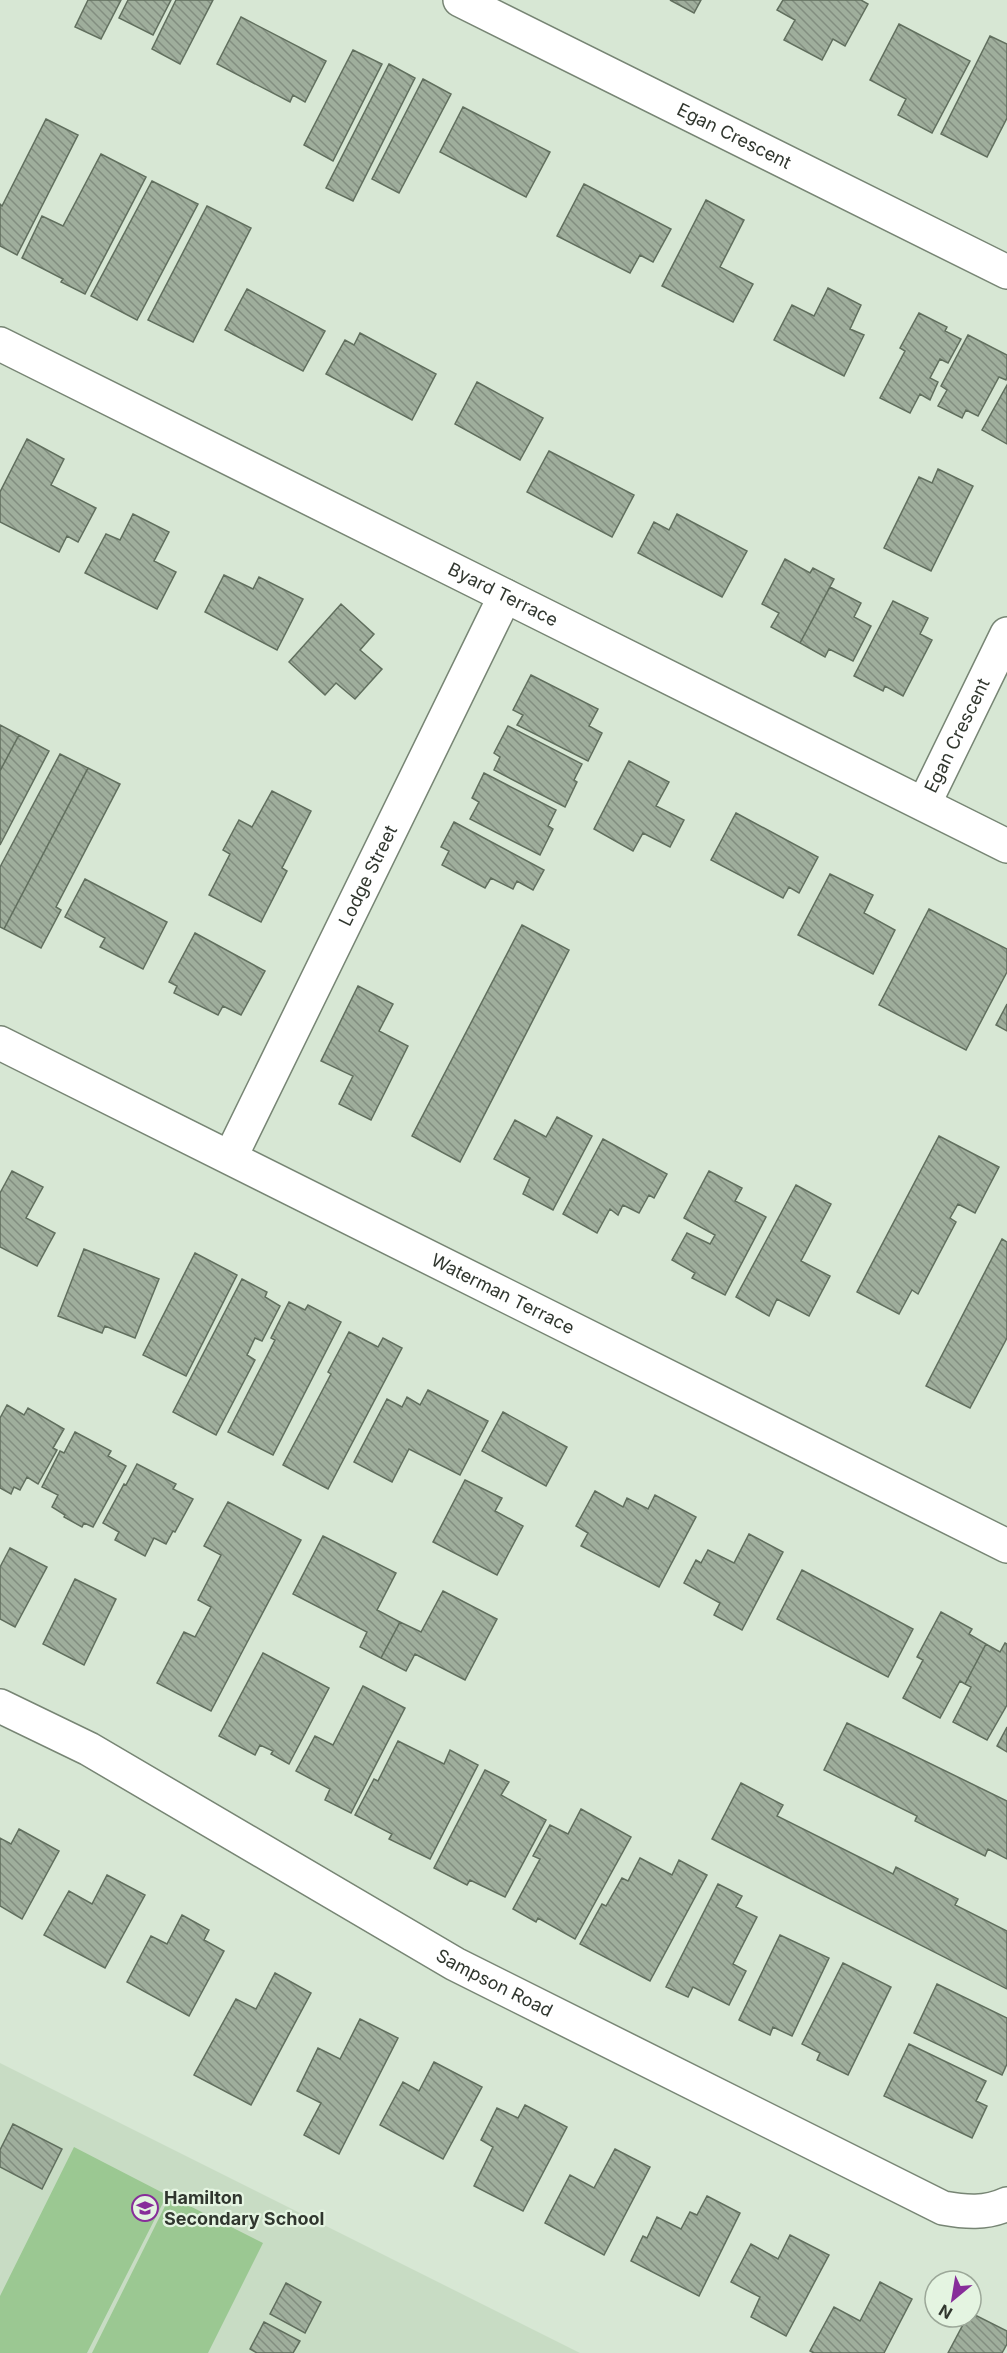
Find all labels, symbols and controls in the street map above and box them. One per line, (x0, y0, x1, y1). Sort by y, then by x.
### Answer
street label: Egan Crescent (674, 99, 795, 173)
street label: Byard Terrace (445, 558, 562, 630)
street label: Egan Crescent (920, 675, 994, 796)
street label: Lodge Street (334, 822, 401, 929)
street label: Waterman Terrace (428, 1249, 578, 1338)
street label: Sampson Road (432, 1944, 556, 2021)
place label: Hamilton Secondary School (164, 2187, 324, 2229)
school or university icon: Hamilton Secondary School (130, 2193, 160, 2223)
north arrow (923, 2269, 983, 2329)
text: N (935, 2300, 956, 2324)

